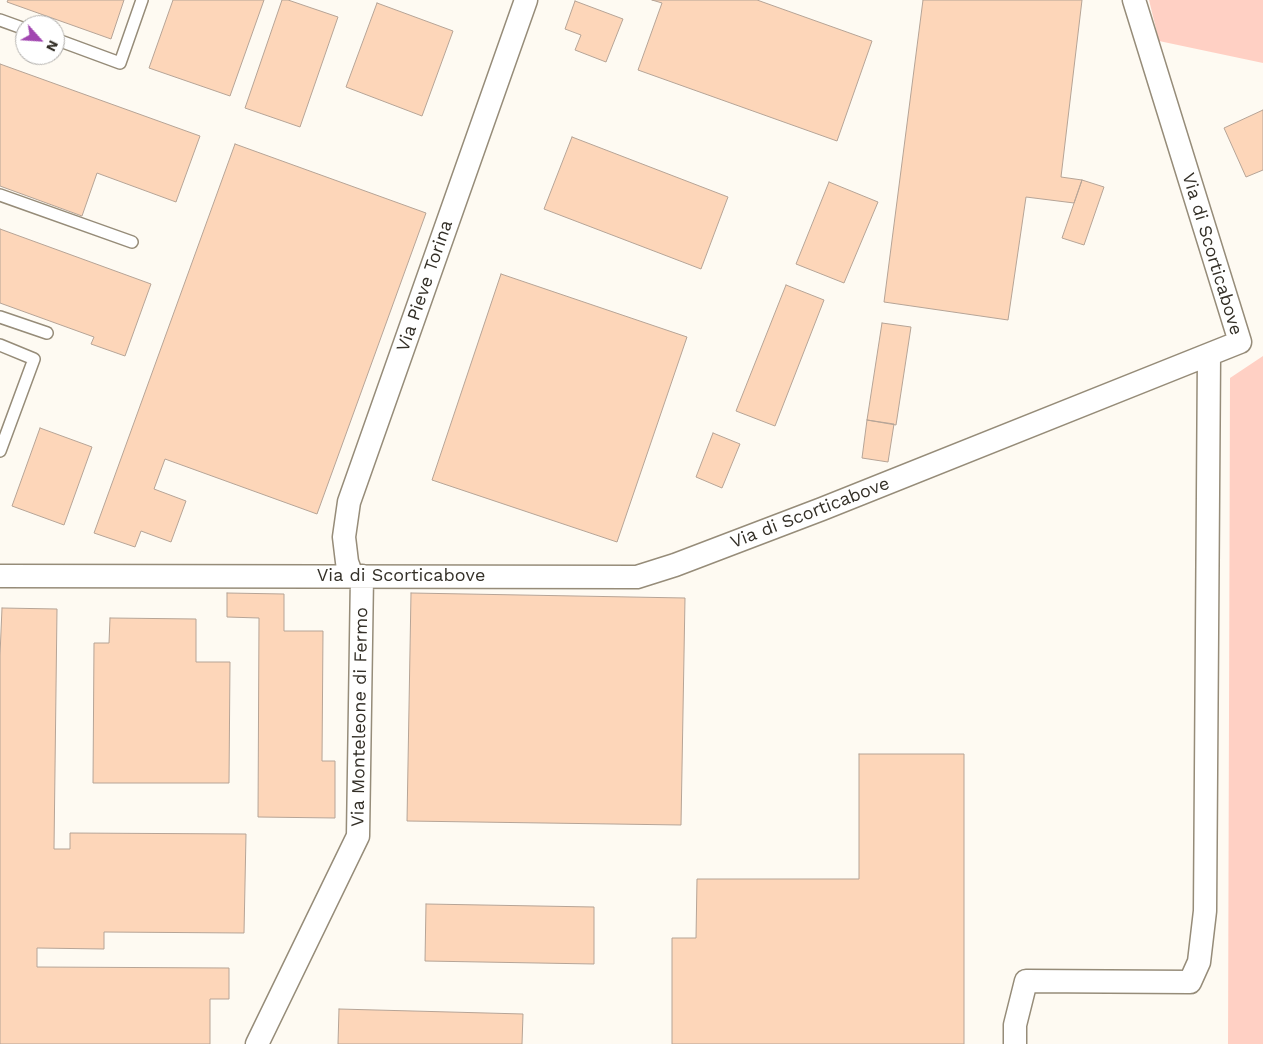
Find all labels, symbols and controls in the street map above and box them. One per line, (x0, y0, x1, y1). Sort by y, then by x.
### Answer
north arrow (15, 15, 65, 65)
text: N (43, 38, 62, 54)
street label: Via di Scorticabove (1177, 170, 1247, 338)
street label: Via Pieve Torina (392, 217, 458, 355)
street label: Via di Scorticabove (727, 473, 893, 553)
street label: Via di Scorticabove (317, 565, 485, 587)
street label: Via Monteleone di Fermo (347, 607, 373, 827)

